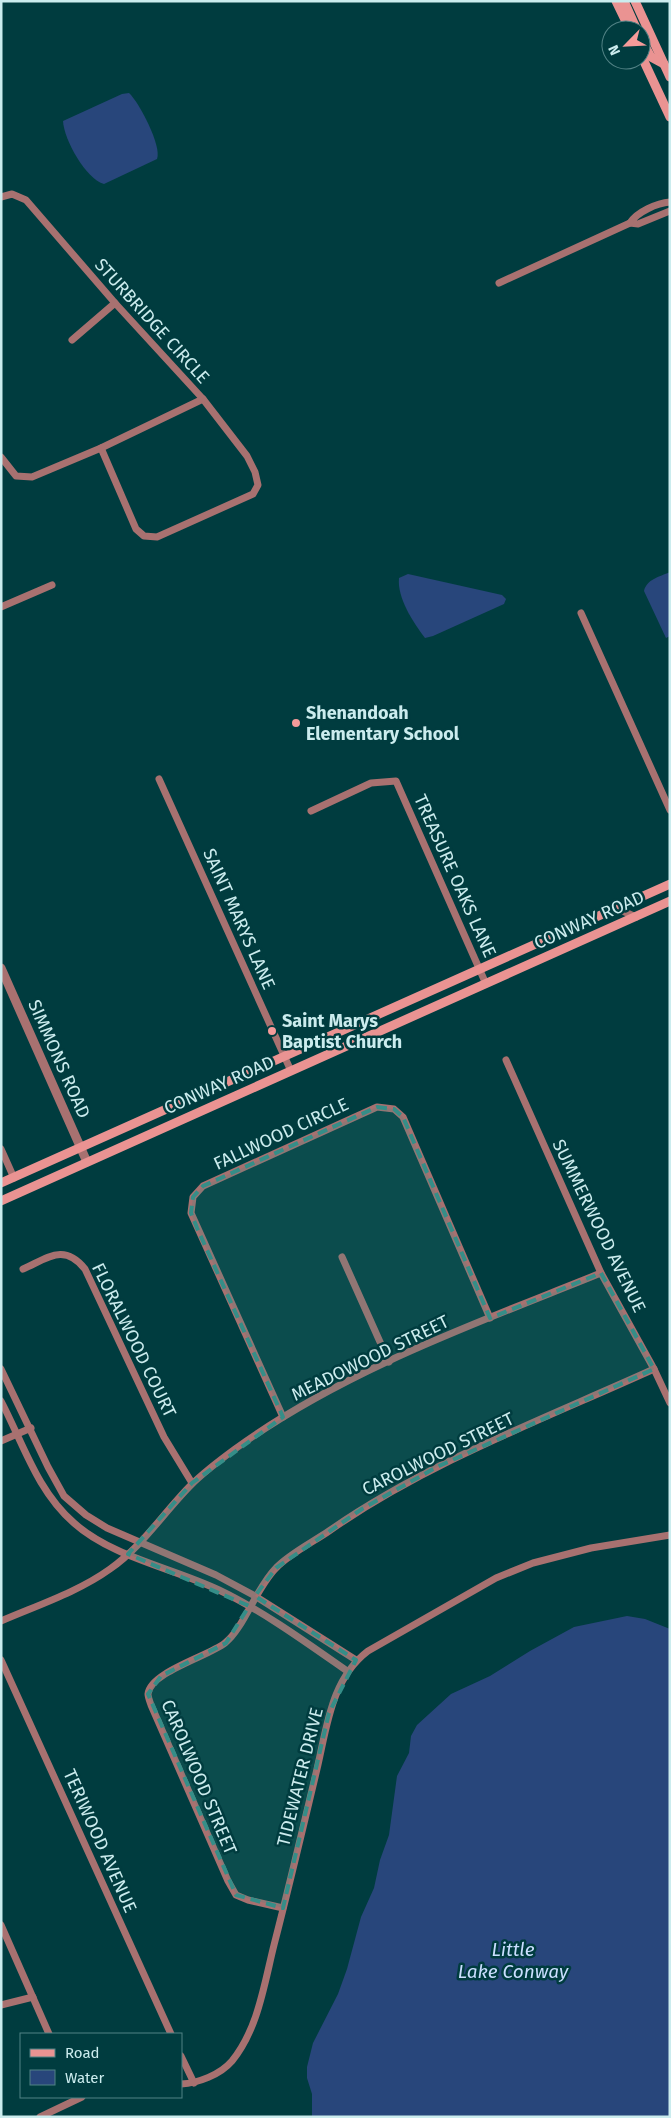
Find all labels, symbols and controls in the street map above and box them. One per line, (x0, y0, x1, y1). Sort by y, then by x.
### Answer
north arrow (601, 20, 651, 70)
text: N (605, 42, 624, 58)
street label: STURBRIDGE CIRCLE (90, 254, 214, 388)
place label: Shenandoah Elementary School (306, 702, 460, 745)
marker: Shenandoah Elementary School (290, 717, 302, 729)
street label: TREASURE OAKS LANE (409, 791, 501, 961)
street label: SAINT MARYS LANE (198, 845, 280, 993)
street label: CONWAY ROAD (530, 886, 648, 954)
street label: SIMMONS ROAD (23, 996, 95, 1122)
place label: Saint Marys Baptist Church (282, 1010, 402, 1053)
marker: Saint Marys Baptist Church (266, 1025, 278, 1037)
street label: CONWAY ROAD (160, 1051, 278, 1119)
street label: FALLWOOD CIRCLE (210, 1093, 352, 1175)
street label: SUMMERWOOD AVENUE (547, 1136, 651, 1316)
street label: FLORALWOOD COURT (87, 1259, 181, 1421)
street label: MEADOWOOD STREET (288, 1310, 453, 1406)
street label: CAROLWOOD STREET (359, 1407, 518, 1500)
street label: CAROLWOOD STREET (156, 1696, 242, 1858)
street label: TIDEWATER DRIVE (272, 1705, 328, 1849)
street label: TERIWOOD AVENUE (58, 1766, 142, 1916)
water label: Little Lake Conway (458, 1938, 569, 1983)
legend (20, 2033, 182, 2098)
text: Road (65, 2044, 100, 2062)
text: Water (65, 2069, 104, 2087)

